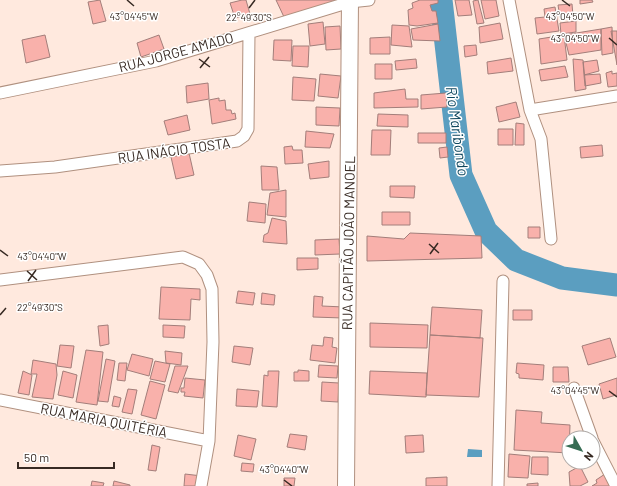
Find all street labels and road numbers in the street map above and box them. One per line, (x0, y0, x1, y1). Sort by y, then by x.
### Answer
street label: RUA JORGE AMADO (117, 28, 235, 76)
street label: RUA INÁCIO TOSTA (117, 134, 232, 166)
street label: RUA CAPITÃO JOÃO MANOEL (338, 156, 358, 330)
street label: RUA MARIA QUITÉRIA (39, 399, 169, 441)

